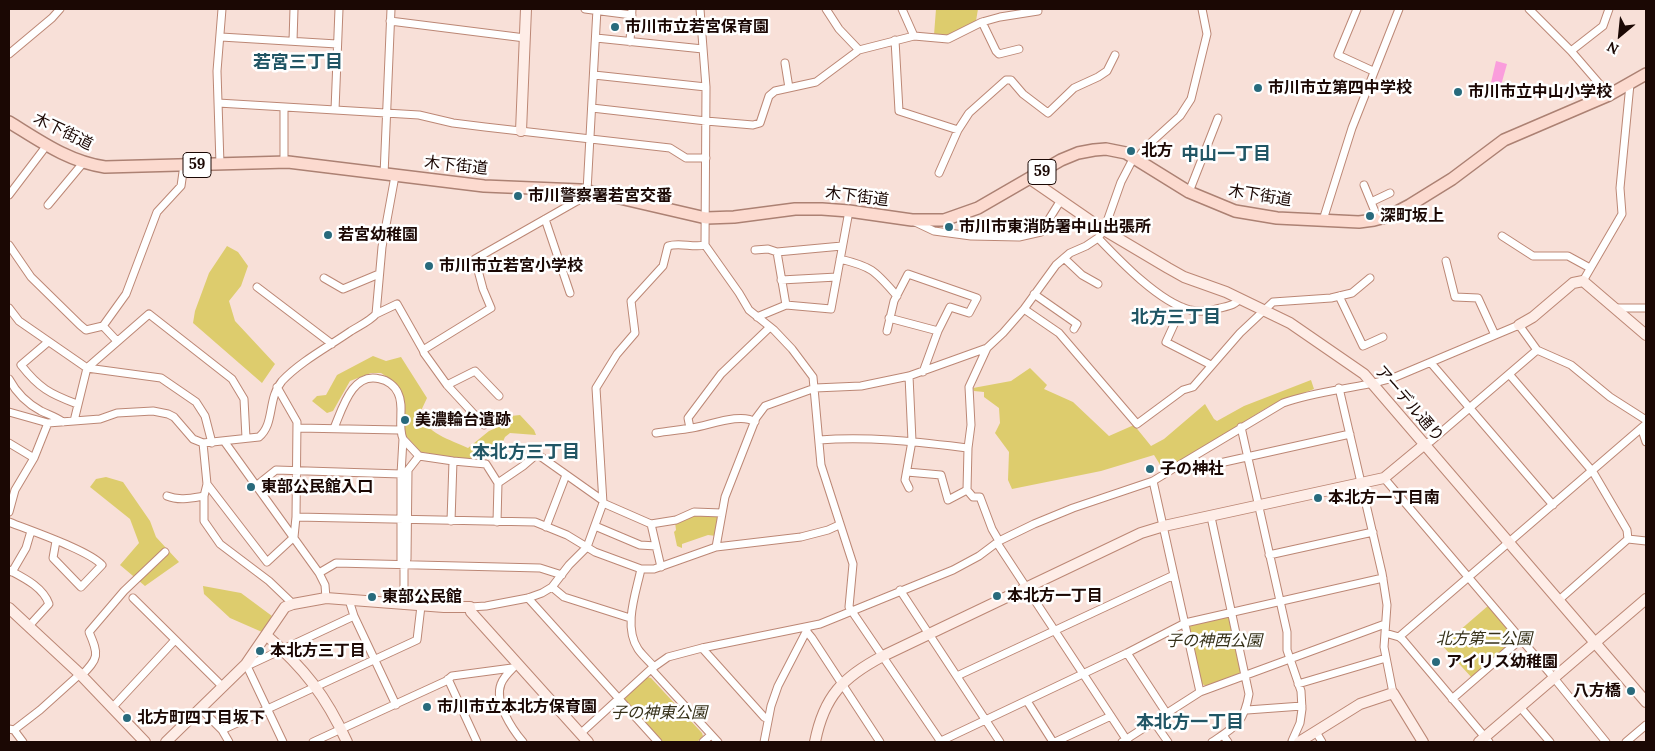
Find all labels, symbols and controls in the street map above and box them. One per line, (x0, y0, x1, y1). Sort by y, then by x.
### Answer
north arrow (1595, 10, 1645, 60)
place label: 市川市立若宮保育園 (625, 17, 769, 37)
marker: 市川市立若宮保育園 (609, 21, 621, 33)
text: N (1604, 38, 1622, 59)
district label: 若宮三丁目 (253, 52, 343, 74)
place label: 市川市立第四中学校 (1268, 78, 1412, 98)
marker: 市川市立第四中学校 (1252, 82, 1264, 94)
place label: 市川市立中山小学校 (1468, 82, 1612, 102)
marker: 市川市立中山小学校 (1452, 86, 1464, 98)
street label: 木下街道 (30, 109, 96, 155)
place label: 北方 (1141, 141, 1173, 161)
district label: 中山一丁目 (1181, 144, 1271, 166)
marker: 北方 (1125, 145, 1137, 157)
road number: 59 (183, 152, 211, 178)
street label: 木下街道 (423, 153, 489, 179)
road number: 59 (1028, 160, 1056, 184)
street label: 木下街道 (1227, 182, 1293, 210)
street label: 木下街道 (824, 184, 890, 210)
place label: 市川警察署若宮交番 (528, 186, 672, 206)
marker: 市川警察署若宮交番 (512, 190, 524, 202)
place label: 深町坂上 (1380, 206, 1444, 226)
marker: 深町坂上 (1364, 210, 1376, 222)
place label: 市川市東消防署中山出張所 (959, 217, 1151, 237)
marker: 市川市東消防署中山出張所 (943, 221, 955, 233)
place label: 若宮幼稚園 (338, 225, 418, 245)
marker: 若宮幼稚園 (322, 229, 334, 241)
place label: 市川市立若宮小学校 (439, 256, 583, 276)
marker: 市川市立若宮小学校 (423, 260, 435, 272)
district label: 北方三丁目 (1131, 307, 1221, 329)
street label: アーデル通り (1371, 362, 1447, 446)
place label: 美濃輪台遺跡 (415, 410, 511, 430)
marker: 美濃輪台遺跡 (399, 414, 411, 426)
district label: 本北方三丁目 (472, 442, 580, 464)
place label: 子の神社 (1160, 459, 1224, 479)
marker: 子の神社 (1144, 463, 1156, 475)
place label: 東部公民館入口 (261, 477, 373, 497)
marker: 東部公民館入口 (245, 481, 257, 493)
place label: 本北方一丁目南 (1328, 488, 1440, 508)
marker: 本北方一丁目南 (1312, 492, 1324, 504)
place label: 本北方一丁目 (1007, 586, 1103, 606)
place label: 東部公民館 (382, 587, 462, 607)
marker: 本北方一丁目 (991, 590, 1003, 602)
marker: 東部公民館 (366, 591, 378, 603)
park label: 北方第二公園 (1436, 629, 1532, 649)
park label: 子の神西公園 (1166, 631, 1262, 651)
place label: 本北方三丁目 (270, 641, 366, 661)
marker: 本北方三丁目 (254, 645, 266, 657)
place label: アイリス幼稚園 (1446, 652, 1558, 672)
marker: アイリス幼稚園 (1430, 656, 1442, 668)
place label: 八方橋 (1573, 681, 1621, 701)
marker: 八方橋 (1625, 685, 1637, 697)
place label: 市川市立本北方保育園 (437, 697, 597, 717)
marker: 市川市立本北方保育園 (421, 701, 433, 713)
park label: 子の神東公園 (611, 703, 707, 723)
place label: 北方町四丁目坂下 (137, 708, 265, 728)
marker: 北方町四丁目坂下 (121, 712, 133, 724)
district label: 本北方一丁目 (1136, 712, 1244, 734)

